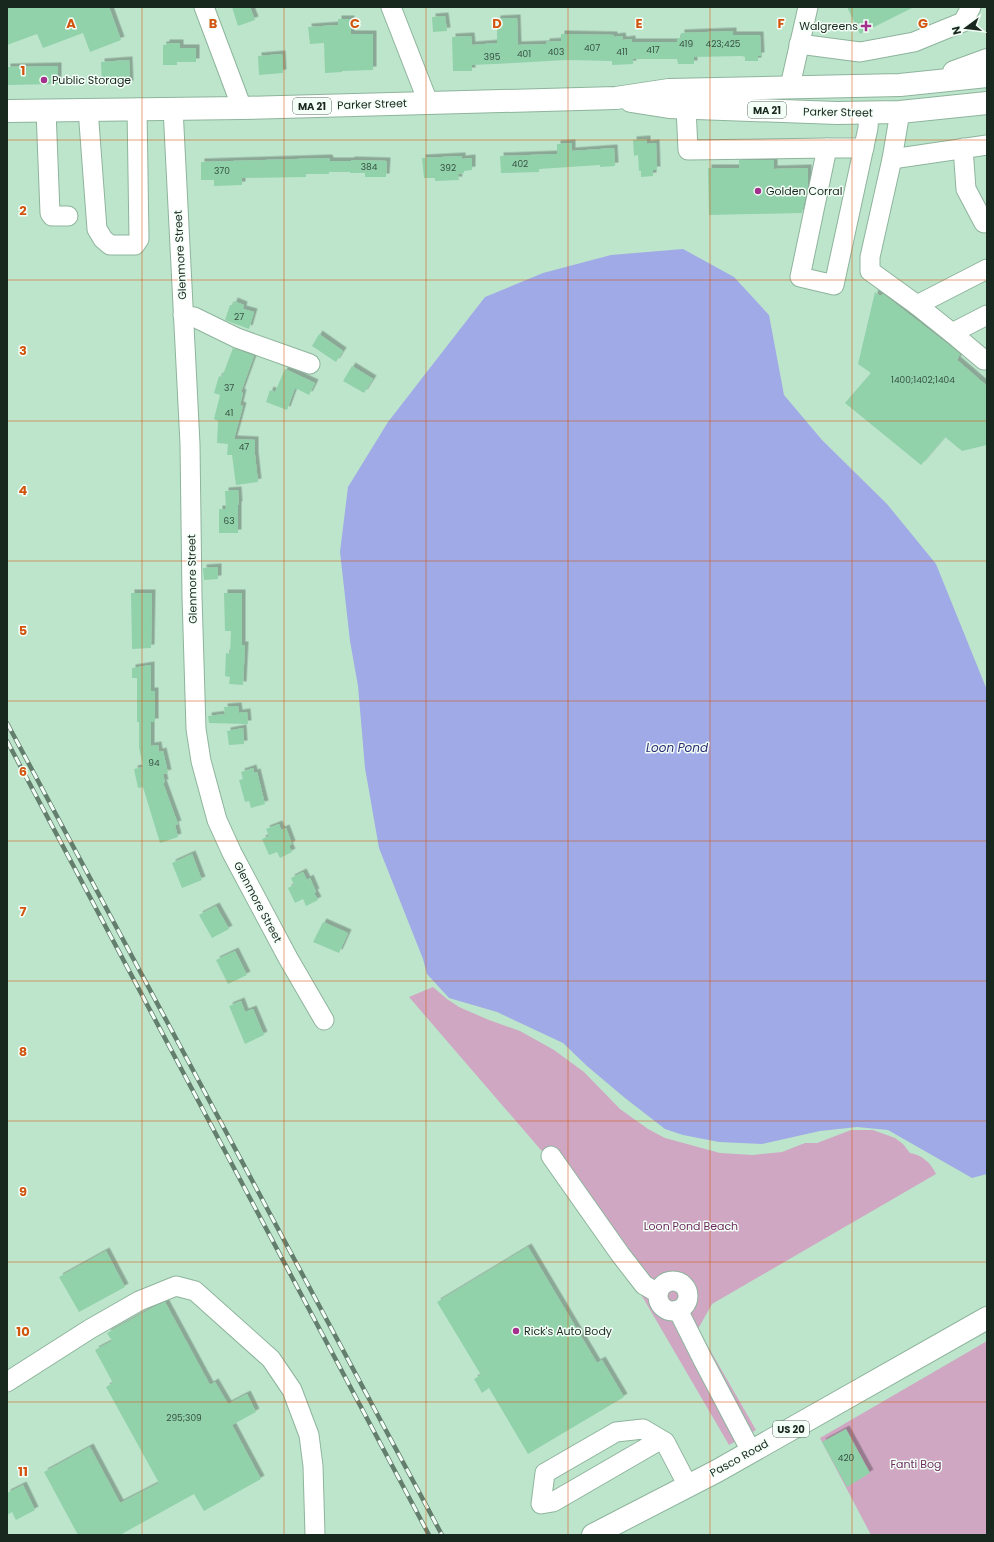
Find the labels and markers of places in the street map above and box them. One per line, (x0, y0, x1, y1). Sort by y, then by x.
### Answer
place label: Walgreens (799, 18, 858, 34)
marker: Walgreens (861, 21, 871, 31)
place label: Public Storage (52, 72, 131, 88)
marker: Public Storage (39, 75, 49, 85)
place label: Golden Corral (766, 183, 842, 199)
marker: Golden Corral (753, 186, 763, 196)
place label: Rick's Auto Body (524, 1323, 613, 1339)
marker: Rick's Auto Body (511, 1326, 521, 1336)

